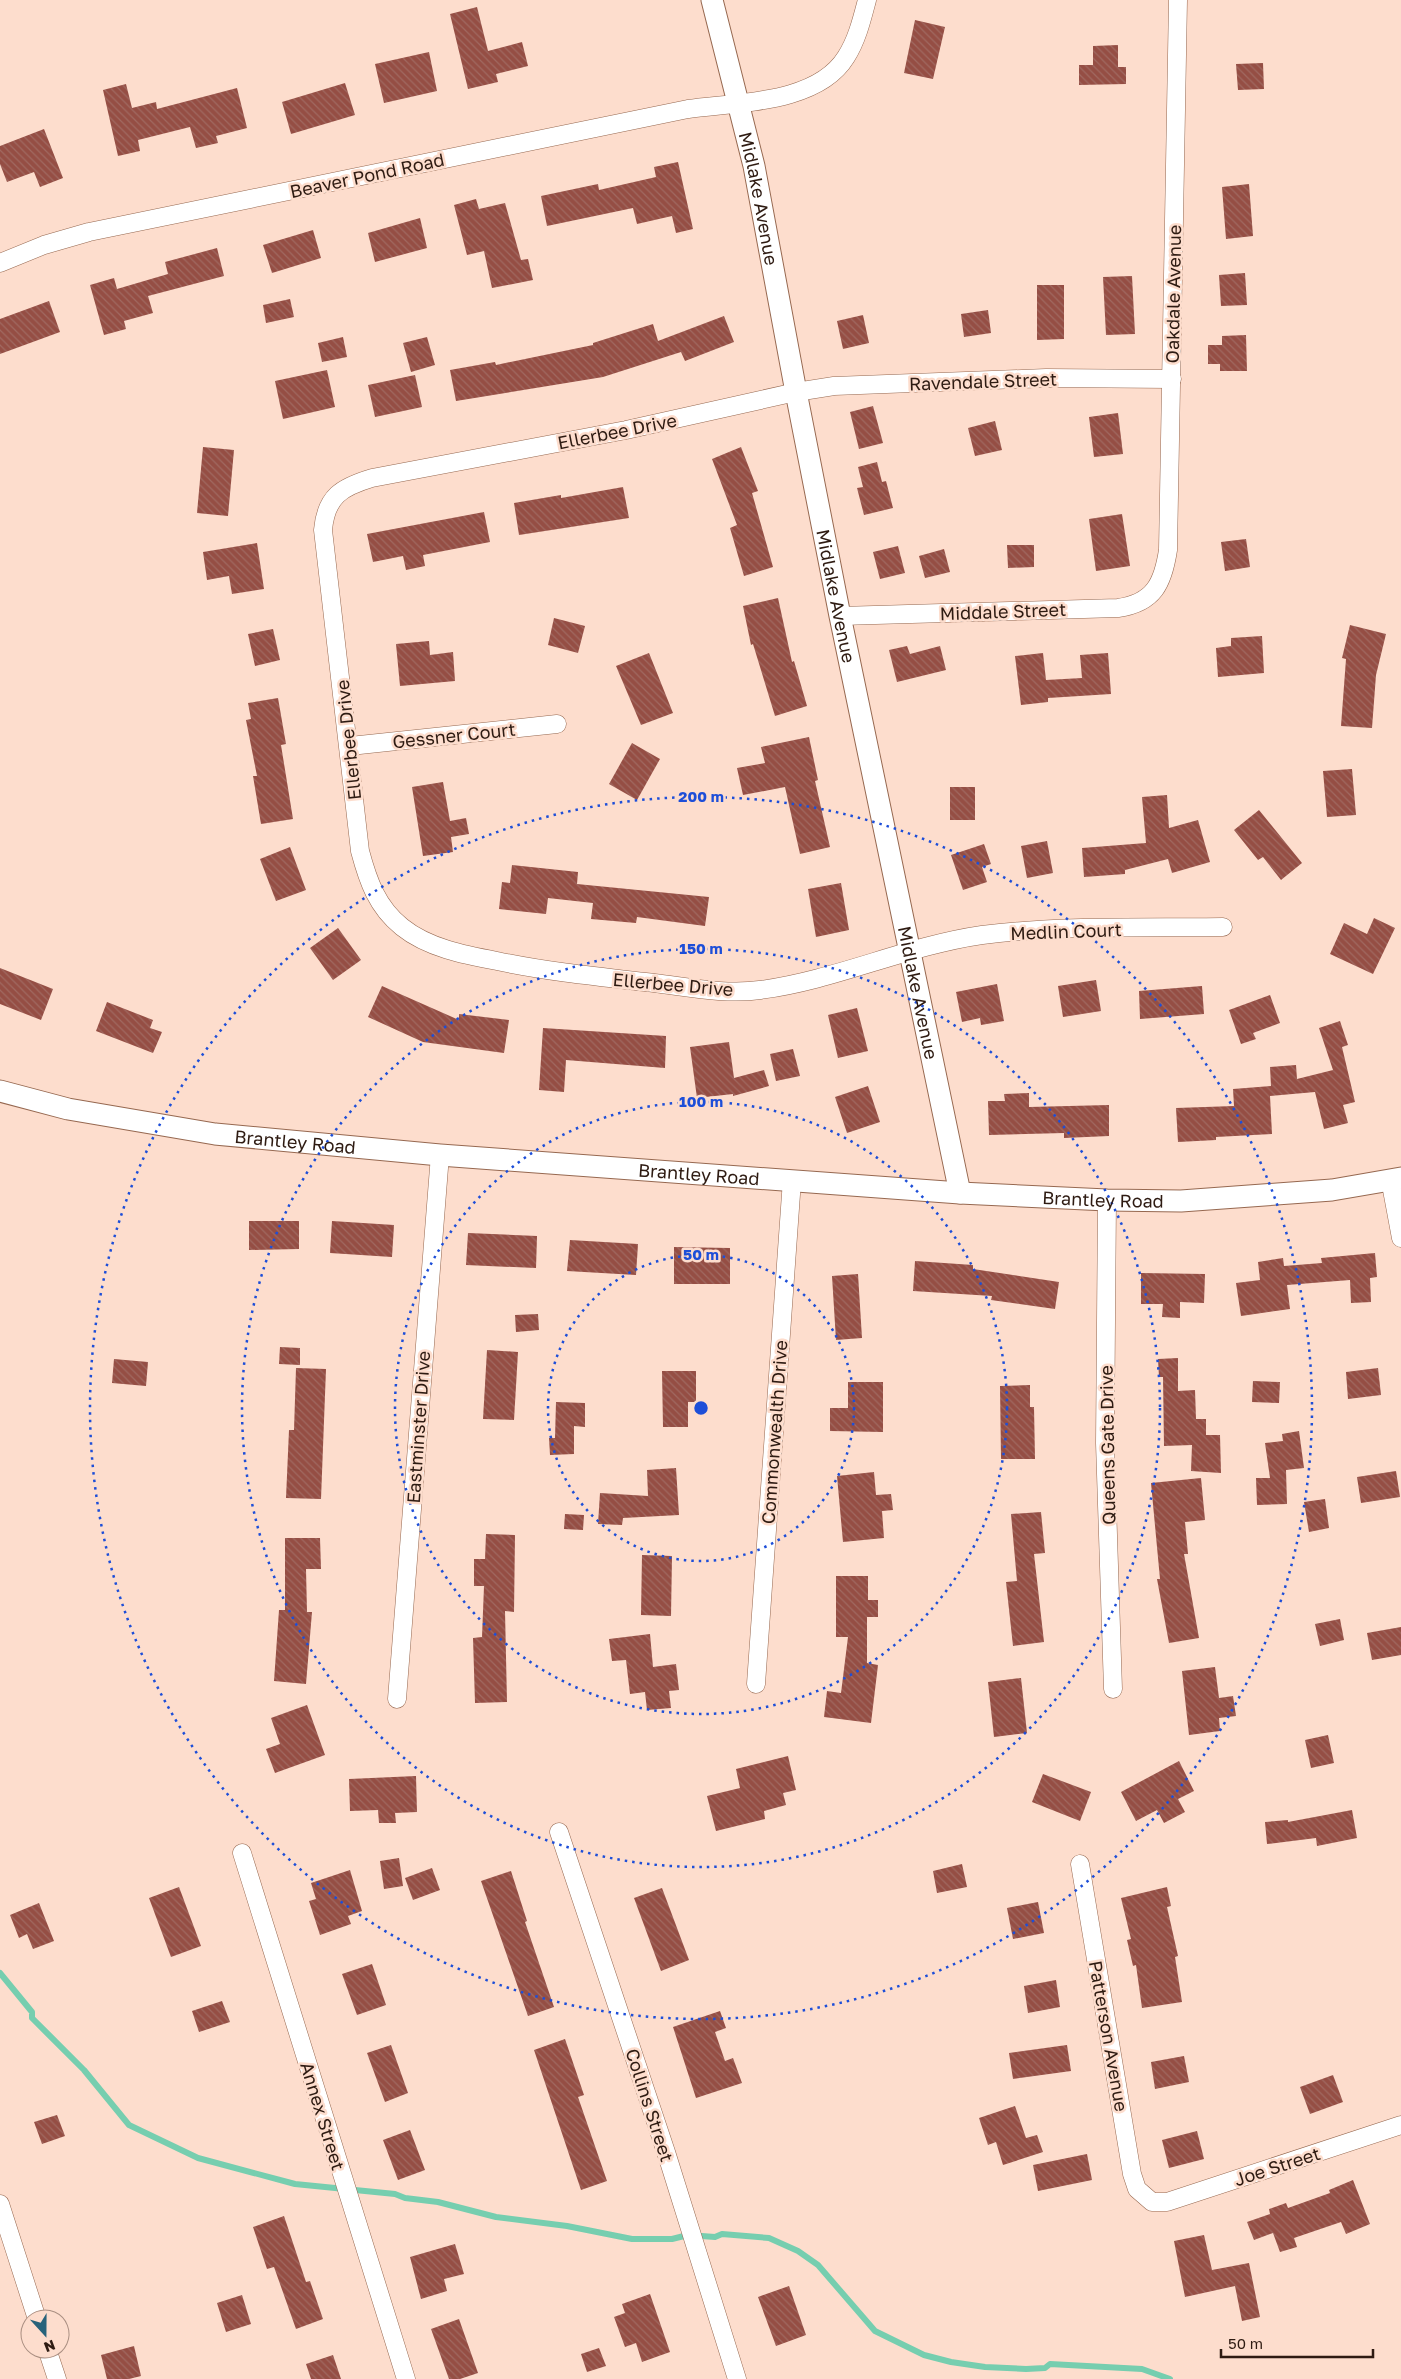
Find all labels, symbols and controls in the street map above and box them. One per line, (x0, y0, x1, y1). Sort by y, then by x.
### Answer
street label: Midlake Avenue (735, 129, 783, 267)
street label: Beaver Pond Road (288, 148, 446, 202)
street label: Oakdale Avenue (1161, 225, 1185, 363)
street label: Ravendale Street (909, 367, 1057, 395)
street label: Ellerbee Drive (556, 409, 678, 453)
street label: Midlake Avenue (812, 527, 860, 665)
street label: Middale Street (939, 598, 1067, 624)
street label: Ellerbee Drive (331, 679, 365, 801)
street label: Gessner Court (391, 718, 517, 752)
text: 200 m (678, 787, 724, 805)
street label: Medlin Court (1010, 918, 1122, 944)
street label: Midlake Avenue (894, 924, 943, 1061)
text: 150 m (679, 939, 723, 957)
street label: Ellerbee Drive (612, 968, 734, 1000)
text: 100 m (679, 1092, 723, 1110)
street label: Brantley Road (234, 1125, 357, 1158)
street label: Brantley Road (637, 1159, 760, 1189)
street label: Brantley Road (1042, 1186, 1164, 1212)
text: 50 m (683, 1245, 719, 1263)
street label: Commonwealth Drive (757, 1339, 791, 1525)
street label: Eastminster Drive (402, 1350, 434, 1504)
street label: Queens Gate Drive (1095, 1365, 1119, 1525)
centre of rings (692, 1399, 710, 1417)
street label: Patterson Avenue (1085, 1959, 1133, 2113)
street label: Collins Street (621, 2046, 679, 2164)
street label: Annex Street (296, 2059, 350, 2173)
street label: Joe Street (1231, 2142, 1323, 2190)
north arrow (20, 2309, 70, 2359)
scale bar (1221, 2326, 1374, 2358)
text: 50 m (1228, 2334, 1263, 2352)
text: N (42, 2337, 58, 2356)

